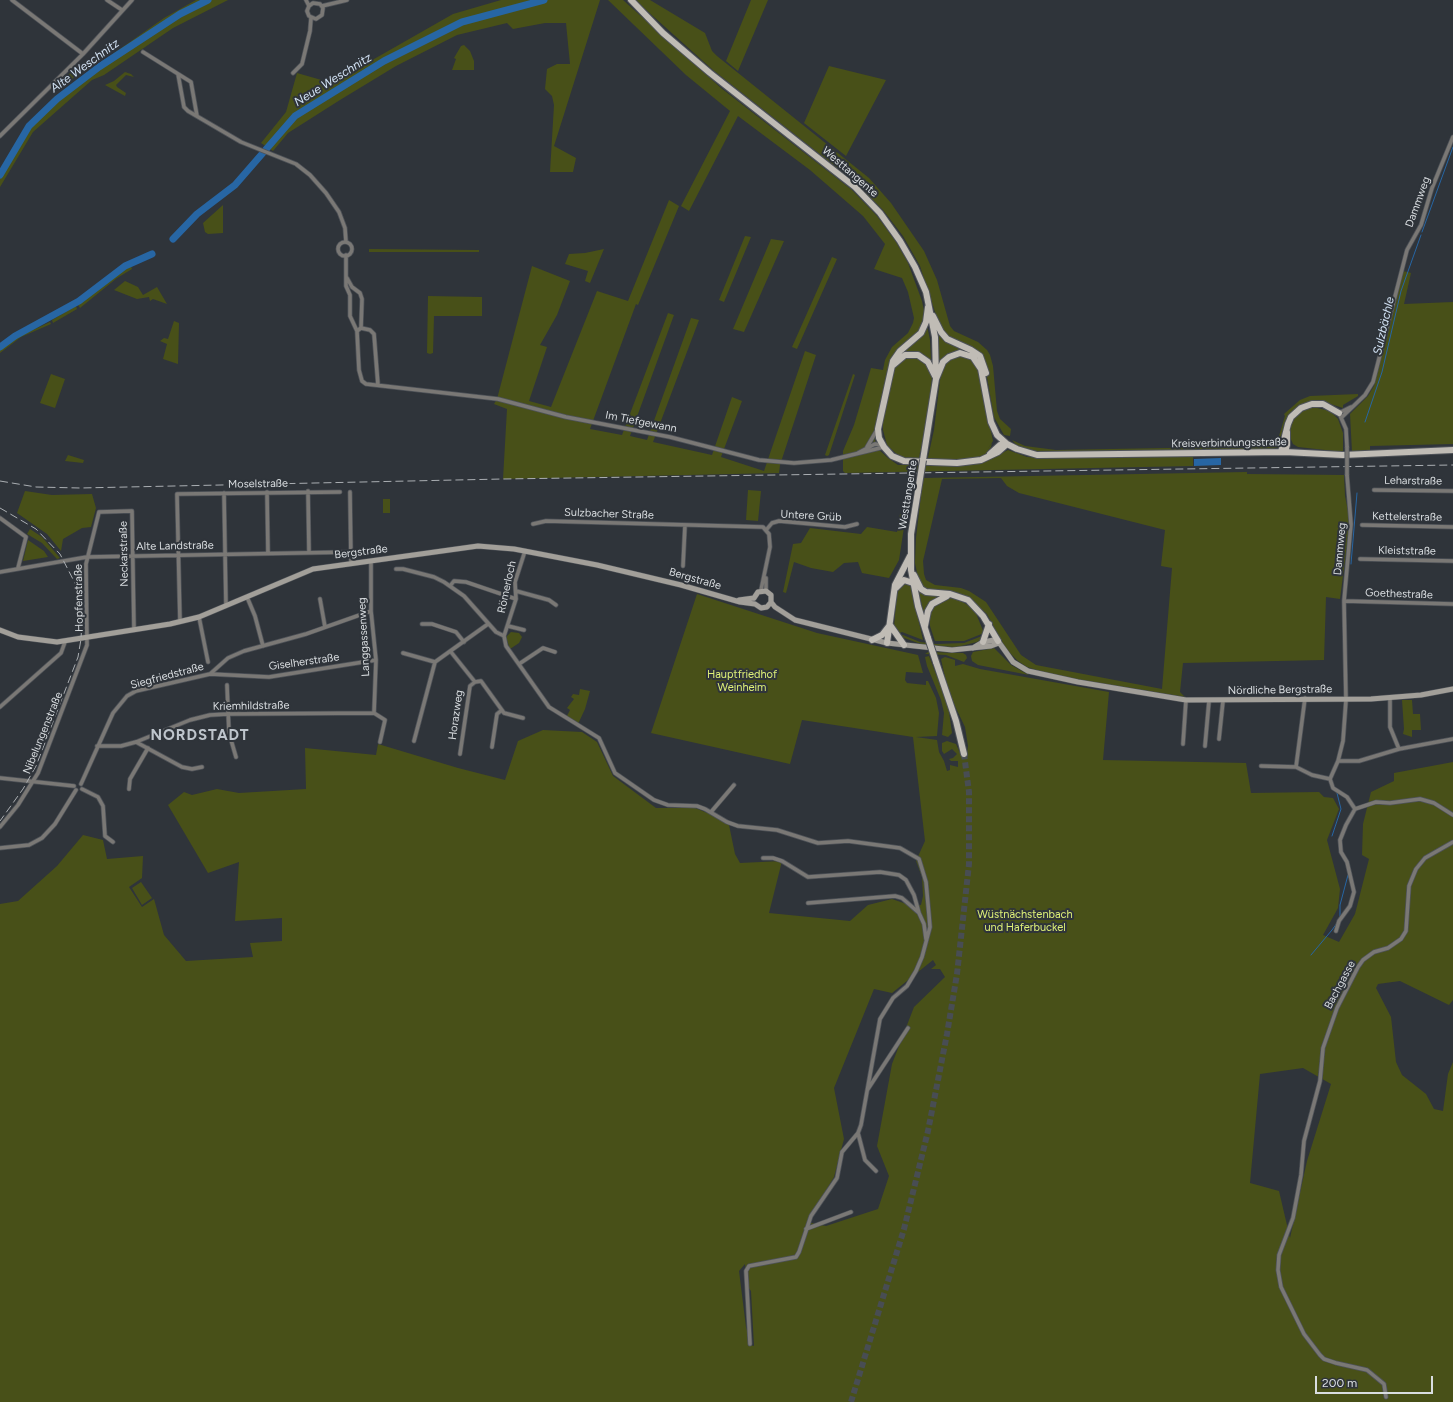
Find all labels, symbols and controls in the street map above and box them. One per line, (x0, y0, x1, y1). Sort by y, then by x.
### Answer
water label: Alte Weschnitz (48, 36, 122, 96)
water label: Neue Weschnitz (292, 50, 374, 110)
street label: Westtangente (819, 144, 881, 200)
street label: Dammweg (1403, 175, 1433, 229)
water label: Sulzbächle (1370, 296, 1398, 356)
street label: Im Tiefgewann (604, 409, 678, 435)
street label: Kreisverbindungsstraße (1171, 435, 1287, 451)
street label: Westtangente (896, 459, 920, 531)
street label: Leharstraße (1384, 474, 1442, 488)
street label: Moselstraße (228, 477, 288, 491)
street label: Sulzbacher Straße (564, 506, 654, 522)
street label: Untere Grüb (780, 508, 842, 524)
street label: Kettelerstraße (1372, 510, 1442, 524)
street label: Neckarstraße (117, 521, 131, 587)
street label: Dammweg (1331, 522, 1349, 576)
street label: Alte Landstraße (136, 539, 214, 553)
street label: Bergstraße (334, 542, 388, 562)
street label: Kleiststraße (1378, 544, 1436, 558)
street label: Römerloch (495, 560, 519, 614)
street label: Hopfenstraße (72, 564, 86, 632)
street label: Bergstraße (667, 565, 723, 593)
street label: Goethestraße (1365, 586, 1433, 602)
street label: Langgassenweg (355, 597, 373, 677)
street label: Giselherstraße (268, 651, 340, 673)
street label: Siegfriedstraße (129, 660, 205, 692)
park label: Hauptfriedhof Weinheim (707, 668, 777, 694)
street label: Nördliche Bergstraße (1228, 682, 1332, 698)
street label: Horazweg (446, 689, 466, 741)
street label: Nibelungenstraße (20, 690, 66, 776)
street label: Kriemhildstraße (213, 699, 289, 713)
district label: NORDSTADT (150, 727, 250, 745)
park label: Wüstnächstenbach und Haferbuckel (977, 908, 1073, 934)
street label: Bachgasse (1322, 959, 1358, 1011)
scale bar (1317, 1368, 1435, 1394)
text: 200 m (1322, 1376, 1357, 1390)

